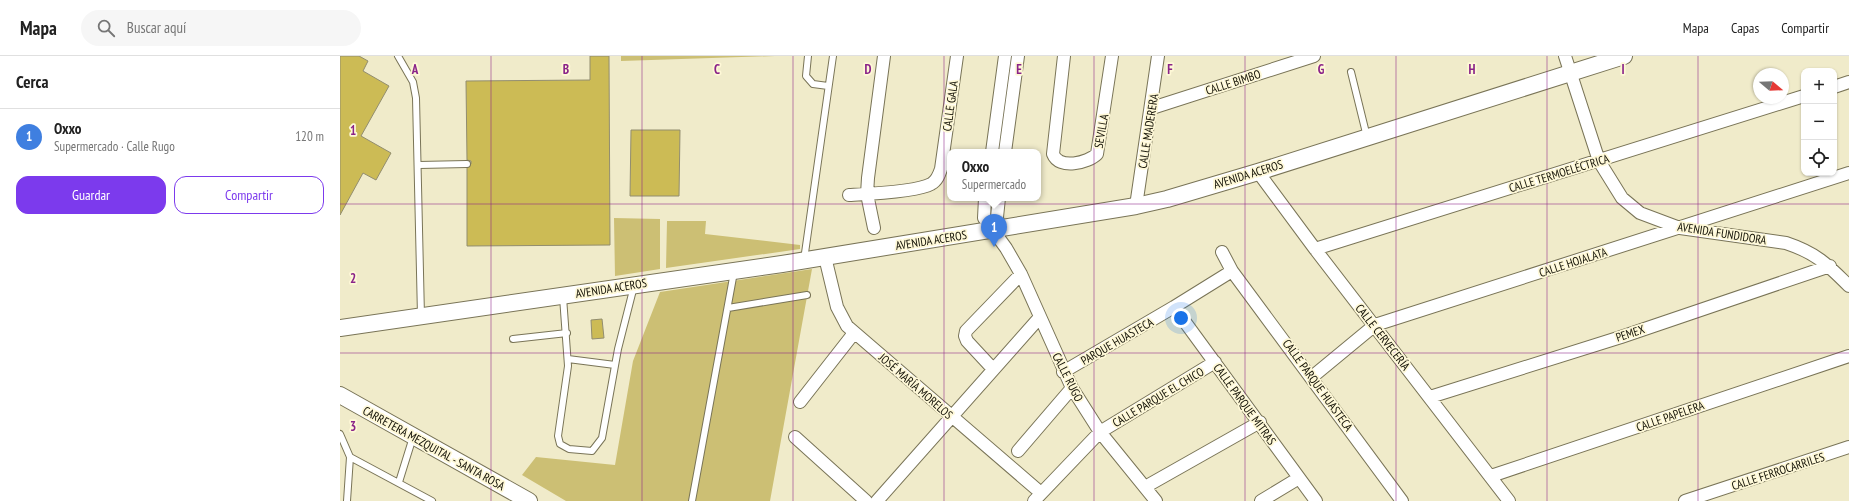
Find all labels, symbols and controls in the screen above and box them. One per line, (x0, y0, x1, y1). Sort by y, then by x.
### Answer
search box (81, 10, 361, 46)
text: Mapa (20, 16, 57, 40)
icon: search (95, 17, 117, 39)
text: Buscar aquí (127, 18, 186, 37)
text: Mapa (1683, 19, 1709, 37)
text: Capas (1731, 19, 1759, 37)
text: Compartir (1781, 19, 1829, 37)
text: A (411, 61, 419, 78)
text: B (563, 61, 569, 78)
text: C (714, 61, 720, 78)
text: D (865, 61, 872, 78)
text: E (1016, 61, 1022, 78)
text: F (1167, 61, 1173, 78)
text: G (1318, 61, 1325, 78)
text: H (1469, 61, 1476, 78)
text: I (1621, 61, 1625, 78)
street label: CALLE BIMBO (1204, 66, 1263, 98)
north arrow (1753, 68, 1789, 104)
map controls (1801, 68, 1837, 176)
button: + (1801, 68, 1837, 104)
text: Cerca (16, 71, 49, 93)
street label: CALLE GALA (939, 79, 961, 132)
street label: CALLE MADERERA (1135, 92, 1161, 169)
button: − (1801, 104, 1837, 140)
street label: SEVILLA (1091, 112, 1111, 149)
text: Oxxo (54, 119, 81, 138)
text: 1 (350, 122, 356, 139)
text: 1 (26, 128, 32, 145)
text: 120 m (295, 128, 324, 145)
text: Supermercado · Calle Rugo (54, 138, 175, 155)
button: locate (1801, 140, 1837, 176)
popup (947, 149, 1041, 201)
street label: CALLE TERMOELÉCTRICA (1507, 151, 1611, 195)
street label: AVENIDA ACEROS (1211, 156, 1285, 192)
text: Oxxo (962, 157, 989, 176)
button: Guardar (16, 176, 166, 214)
button: Compartir (174, 176, 324, 214)
text: Supermercado (962, 176, 1026, 193)
pin: 1 (981, 214, 1007, 247)
street label: AVENIDA FUNDIDORA (1676, 219, 1768, 247)
street label: AVENIDA ACEROS (894, 227, 968, 253)
street label: CALLE HOJALATA (1537, 244, 1609, 280)
text: 2 (350, 270, 356, 287)
street label: AVENIDA ACEROS (574, 275, 648, 301)
street label: CALLE CERVECERÍA (1352, 301, 1414, 373)
your location (1171, 308, 1191, 328)
street label: PARQUE HUASTECA (1078, 314, 1156, 368)
street label: PEMEX (1614, 321, 1646, 345)
street label: CALLE PARQUE HUASTECA (1280, 336, 1357, 434)
street label: JOSÉ MARÍA MORELOS (875, 349, 956, 422)
street label: CALLE RUGO (1049, 350, 1087, 404)
street label: CALLE PARQUE MITRAS (1210, 360, 1280, 448)
street label: CALLE PARQUE EL CHICO (1110, 364, 1207, 430)
street label: CALLE PAPELERA (1634, 397, 1706, 435)
street label: CARRETERA MEZQUITAL - SANTA ROSA (360, 403, 508, 494)
text: 3 (350, 418, 356, 435)
street label: CALLE FERROCARRILES (1730, 449, 1826, 493)

